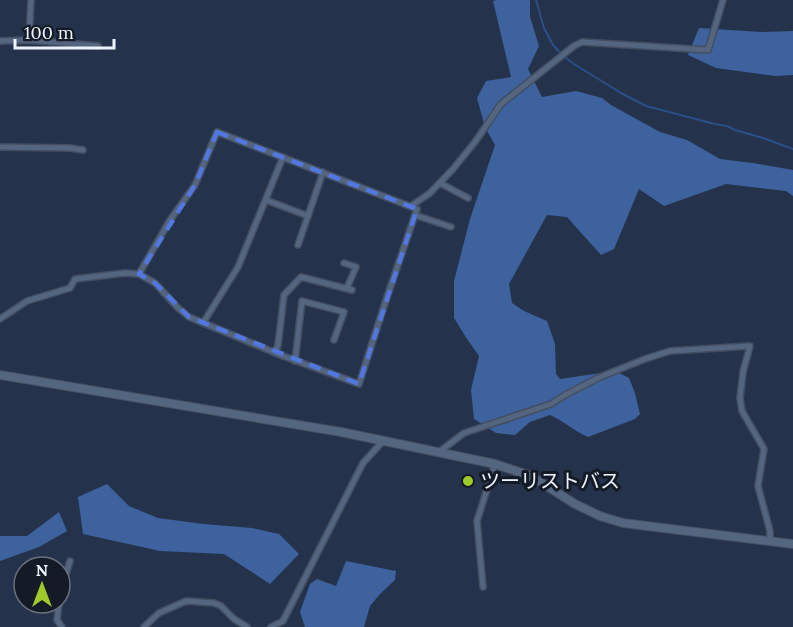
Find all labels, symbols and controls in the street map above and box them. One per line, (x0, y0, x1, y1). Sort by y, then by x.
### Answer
scale bar (15, 12, 114, 50)
text: 100 m (24, 21, 74, 44)
place label: ツーリストバス (480, 468, 620, 493)
marker: ツーリストバス (461, 474, 475, 488)
north arrow (12, 555, 72, 615)
text: N (36, 560, 48, 580)

